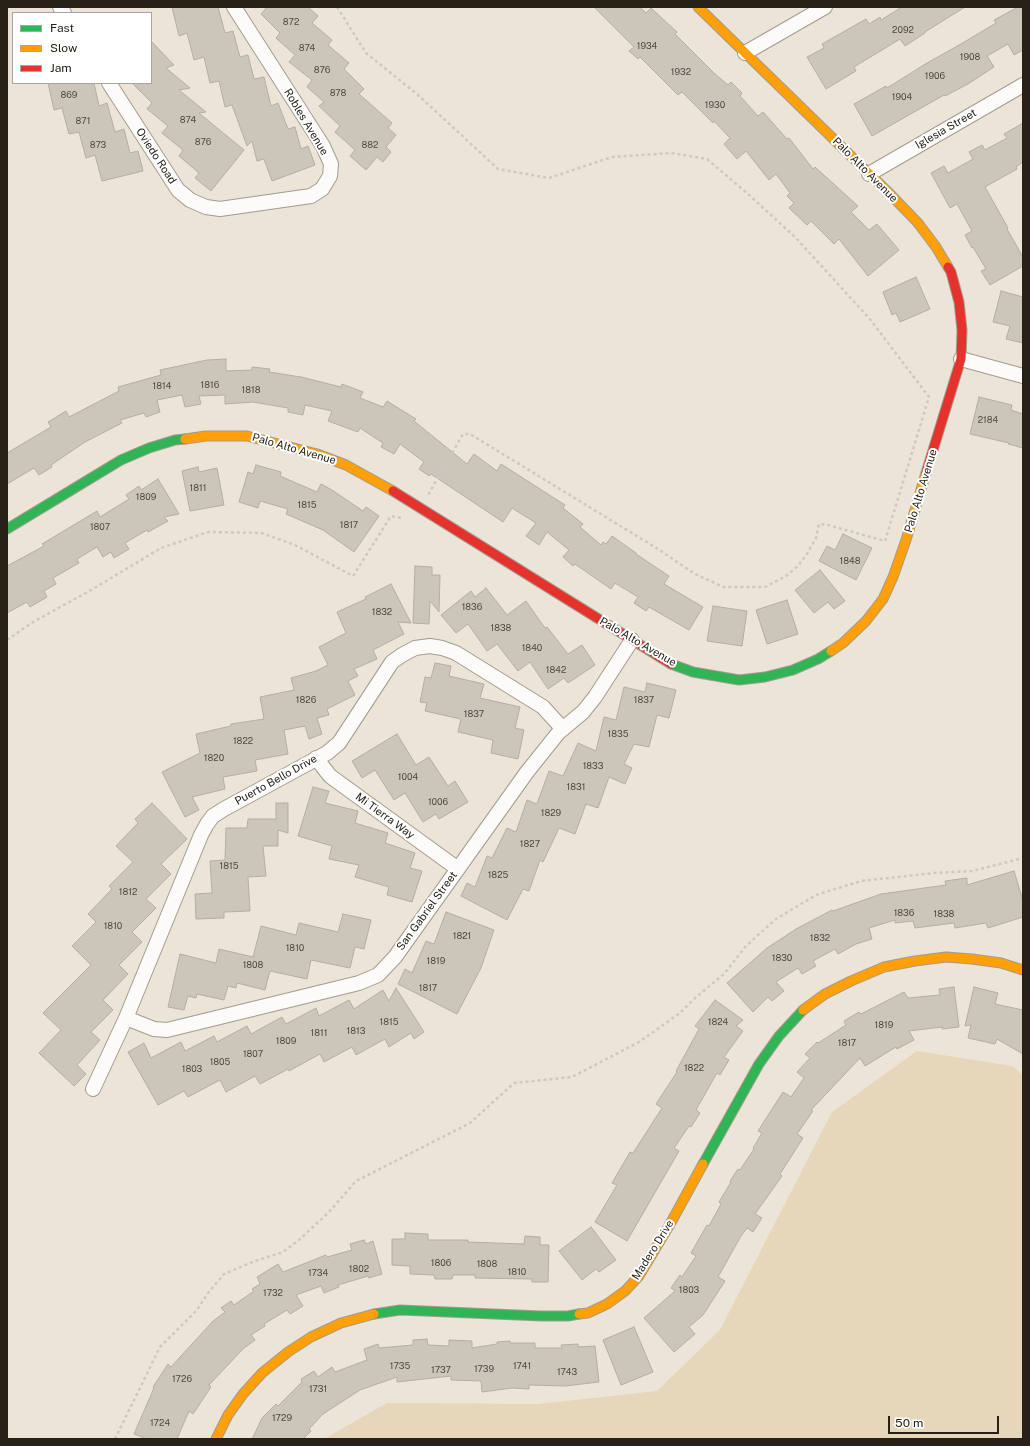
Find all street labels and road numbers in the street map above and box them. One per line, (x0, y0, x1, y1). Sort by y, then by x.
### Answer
street label: Robles Avenue (281, 86, 331, 158)
street label: Iglesia Street (913, 106, 979, 152)
street label: Oviedo Road (133, 126, 179, 186)
street label: Palo Alto Avenue (830, 135, 900, 205)
street label: Palo Alto Avenue (251, 431, 337, 467)
street label: Palo Alto Avenue (902, 448, 940, 534)
street label: Palo Alto Avenue (597, 615, 679, 669)
street label: Puerto Bello Drive (233, 752, 319, 808)
street label: Mi Tierra Way (353, 790, 417, 842)
street label: San Gabriel Street (394, 869, 460, 953)
street label: Madero Drive (629, 1218, 677, 1282)

